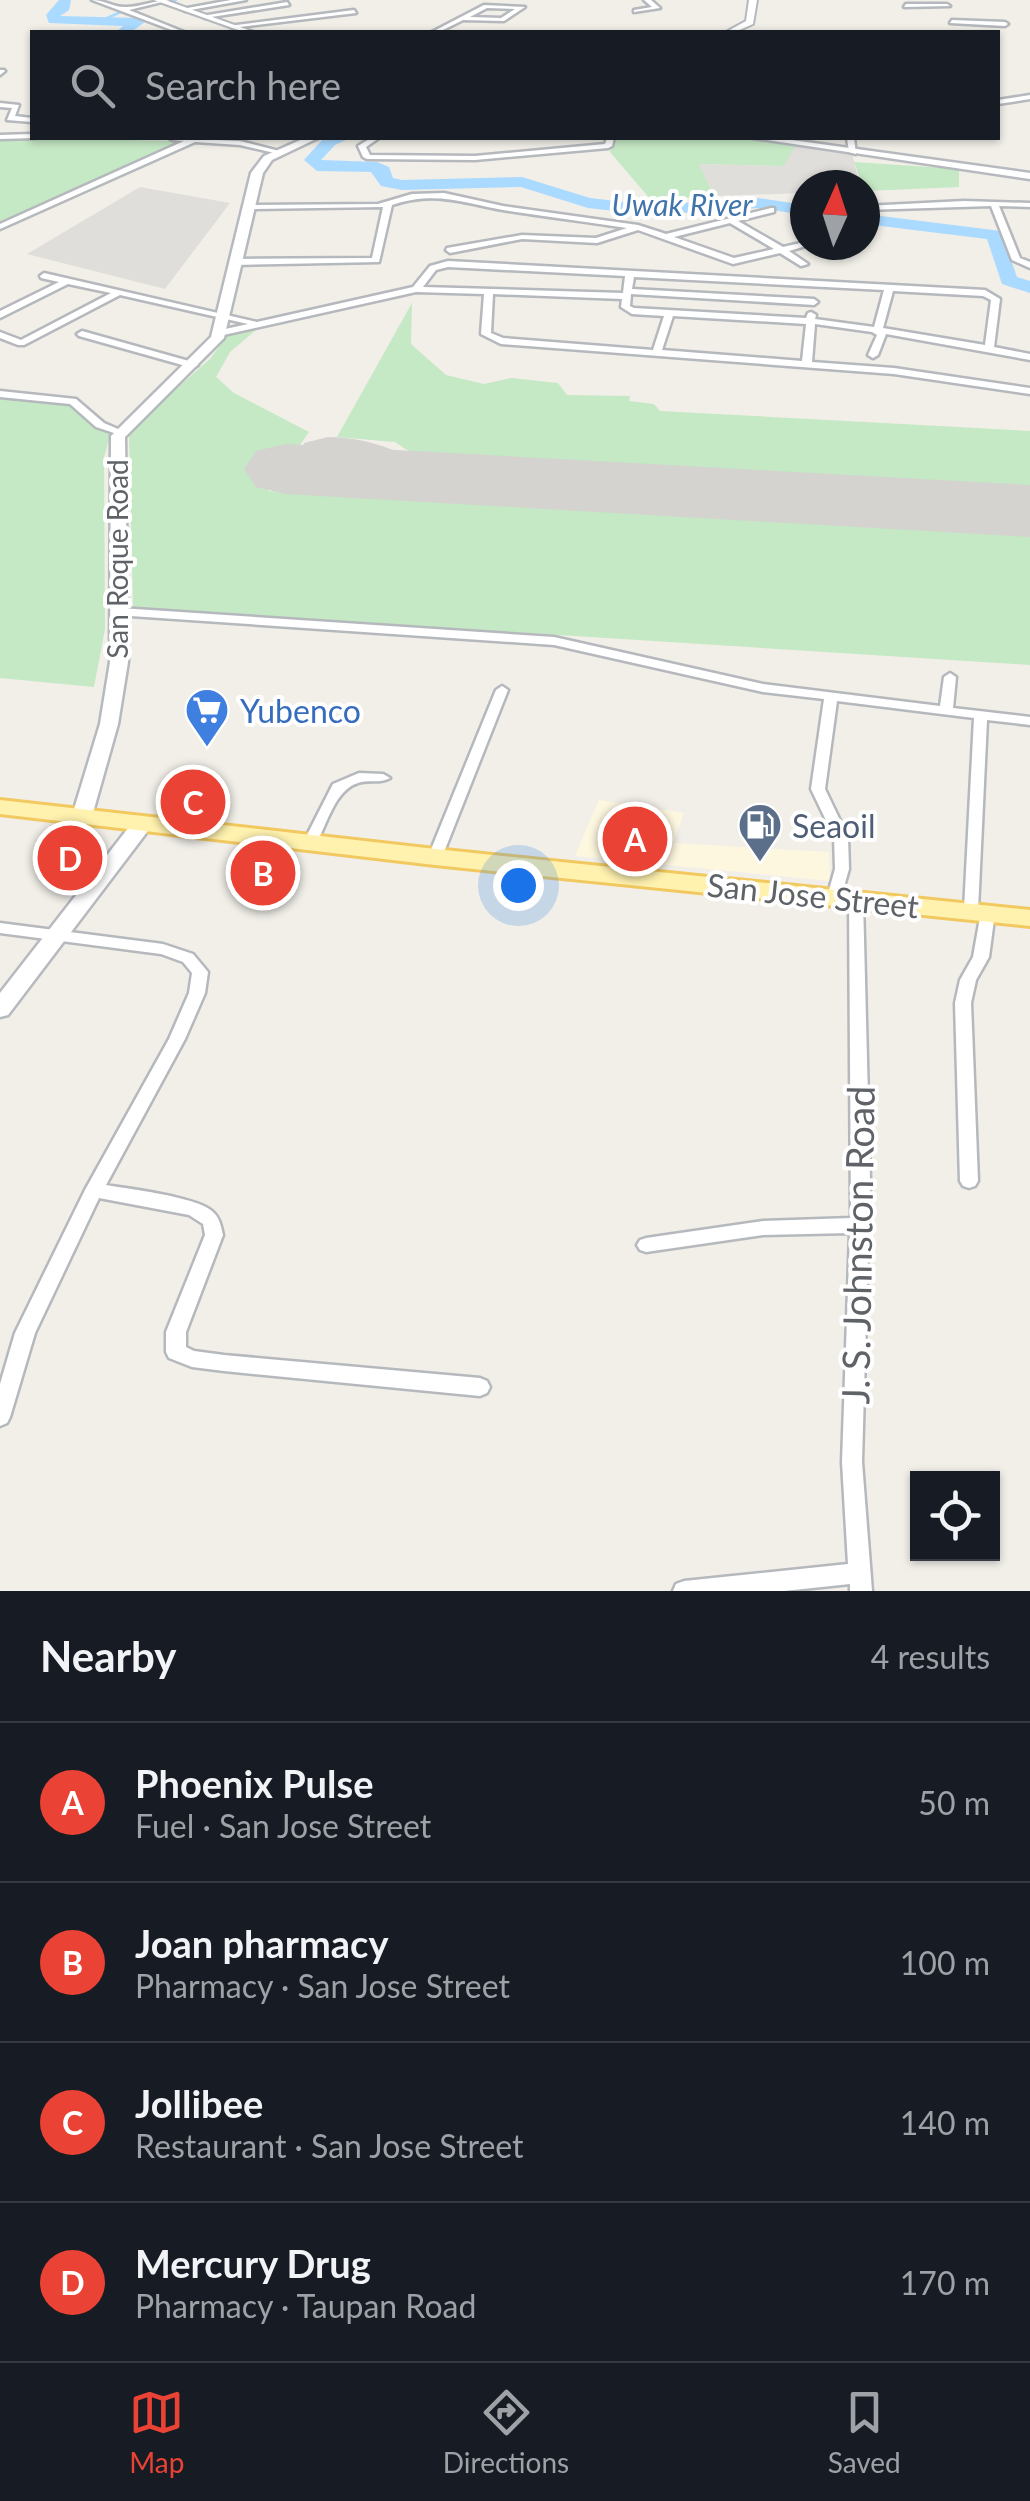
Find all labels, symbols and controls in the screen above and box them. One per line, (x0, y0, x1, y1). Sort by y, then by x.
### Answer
search box (30, 30, 1000, 140)
icon: search (65, 58, 120, 113)
text: Search here (145, 62, 341, 108)
north arrow (790, 170, 880, 260)
water label: Uwak River (611, 186, 753, 222)
street label: San Roque Road (100, 459, 134, 659)
supermarket icon: Yubenco (184, 687, 230, 748)
place label: Yubenco (240, 691, 361, 730)
pin: C (160, 764, 226, 840)
pin: A (602, 802, 668, 876)
fuel station icon: Seaoil (737, 802, 783, 863)
place label: Seaoil (792, 806, 875, 845)
pin: D (38, 820, 102, 896)
pin: B (230, 836, 296, 910)
your location (493, 860, 544, 911)
street label: San Jose Street (705, 865, 921, 926)
street label: J. S. Johnston Road (831, 1085, 883, 1405)
map controls (910, 1471, 1000, 1561)
button: locate (910, 1471, 1000, 1561)
text: Nearby (40, 1631, 177, 1681)
text: 4 results (871, 1637, 990, 1676)
text: Phoenix Pulse (135, 1760, 374, 1806)
text: A (61, 1783, 84, 1822)
text: 50 m (918, 1783, 990, 1822)
text: Fuel · San Jose Street (135, 1806, 431, 1845)
text: Joan pharmacy (135, 1920, 388, 1966)
text: B (62, 1943, 83, 1982)
text: 100 m (900, 1943, 990, 1982)
text: Pharmacy · San Jose Street (135, 1966, 510, 2005)
text: Jollibee (135, 2080, 263, 2126)
text: C (62, 2103, 83, 2142)
text: 140 m (900, 2103, 990, 2142)
text: Restaurant · San Jose Street (135, 2126, 524, 2165)
text: Mercury Drug (135, 2240, 371, 2286)
text: D (60, 2263, 85, 2302)
text: 170 m (900, 2263, 990, 2302)
text: Pharmacy · Taupan Road (135, 2286, 476, 2325)
tab: Map (129, 2385, 184, 2479)
tab: Directions (443, 2385, 569, 2479)
tab: Saved (828, 2385, 901, 2479)

